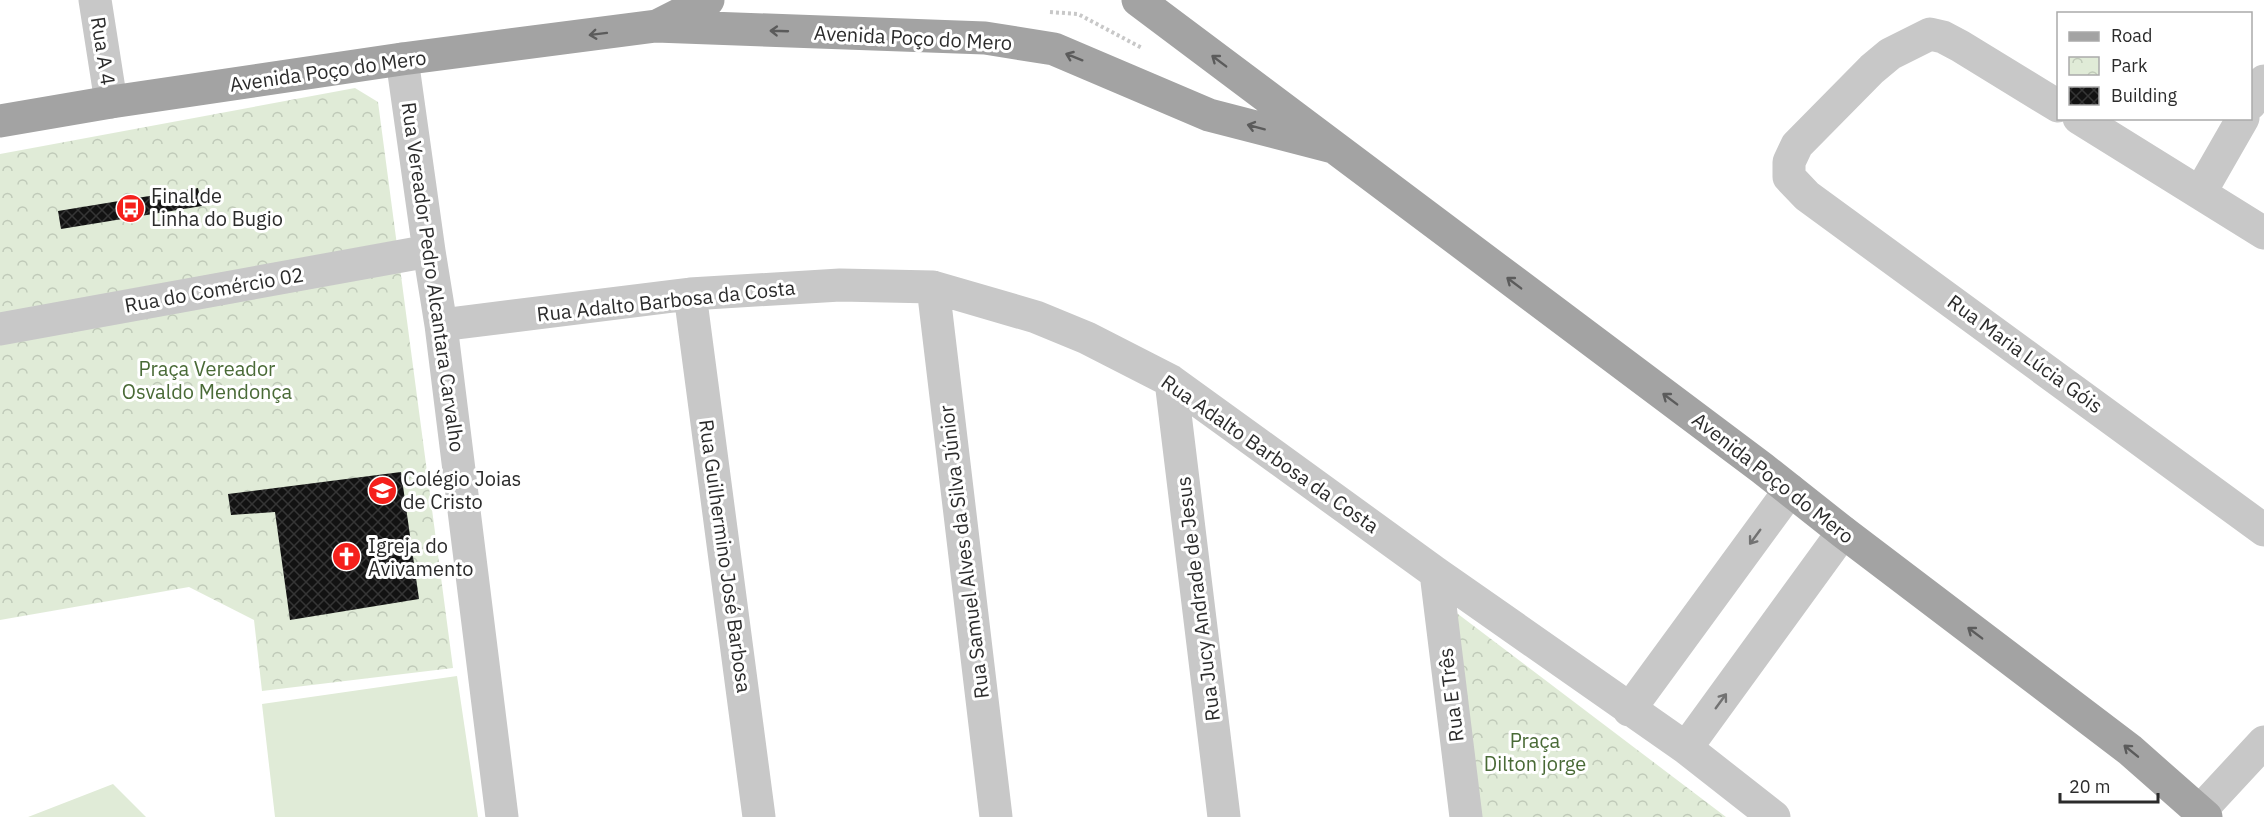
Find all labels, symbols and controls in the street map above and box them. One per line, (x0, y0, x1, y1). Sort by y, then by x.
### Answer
legend (2057, 12, 2252, 120)
street label: Rua A 4 (85, 15, 122, 87)
street label: Avenida Poço do Mero (813, 19, 1013, 56)
text: Road (2111, 24, 2152, 47)
one-way arrow (770, 25, 790, 37)
one-way arrow (589, 29, 609, 40)
street label: Avenida Poço do Mero (228, 43, 428, 98)
one-way arrow (1066, 51, 1084, 62)
text: Park (2111, 54, 2148, 77)
one-way arrow (1211, 55, 1227, 68)
text: Building (2111, 84, 2178, 107)
street label: Rua Vereador Pedro Alcantara Carvalho (396, 100, 471, 454)
one-way arrow (1247, 121, 1266, 132)
place label: Final de Linha do Bugio (151, 182, 283, 232)
bus stop icon: Final de Linha do Bugio (114, 192, 146, 224)
street label: Rua do Comércio 02 (122, 260, 306, 319)
street label: Rua Adalto Barbosa da Costa (535, 273, 797, 328)
one-way arrow (1507, 276, 1523, 289)
street label: Rua Maria Lúcia Góis (1942, 288, 2108, 419)
park label: Praça Vereador Osvaldo Mendonça (122, 355, 293, 405)
street label: Rua Adalto Barbosa da Costa (1156, 368, 1385, 539)
one-way arrow (1663, 393, 1679, 406)
street label: Rua Samuel Alves da Silva Júnior (932, 404, 995, 700)
street label: Avenida Poço do Mero (1687, 406, 1860, 549)
street label: Rua Guilhermino José Barbosa (693, 417, 758, 695)
place label: Colégio Joias de Cristo (403, 465, 521, 515)
school or university icon: Colégio Joias de Cristo (366, 475, 398, 507)
street label: Rua Jucy Andrade de Jesus (1169, 475, 1226, 723)
one-way arrow (1749, 529, 1762, 545)
place label: Igreja do Avivamento (368, 532, 474, 582)
church icon: Igreja do Avivamento (331, 541, 363, 573)
one-way arrow (1968, 626, 1984, 639)
street label: Rua E Três (1431, 647, 1470, 744)
one-way arrow (1715, 693, 1727, 709)
park label: Praça Dilton jorge (1484, 727, 1586, 777)
one-way arrow (2123, 744, 2139, 757)
scale bar (2060, 766, 2158, 804)
text: 20 m (2069, 775, 2111, 798)

